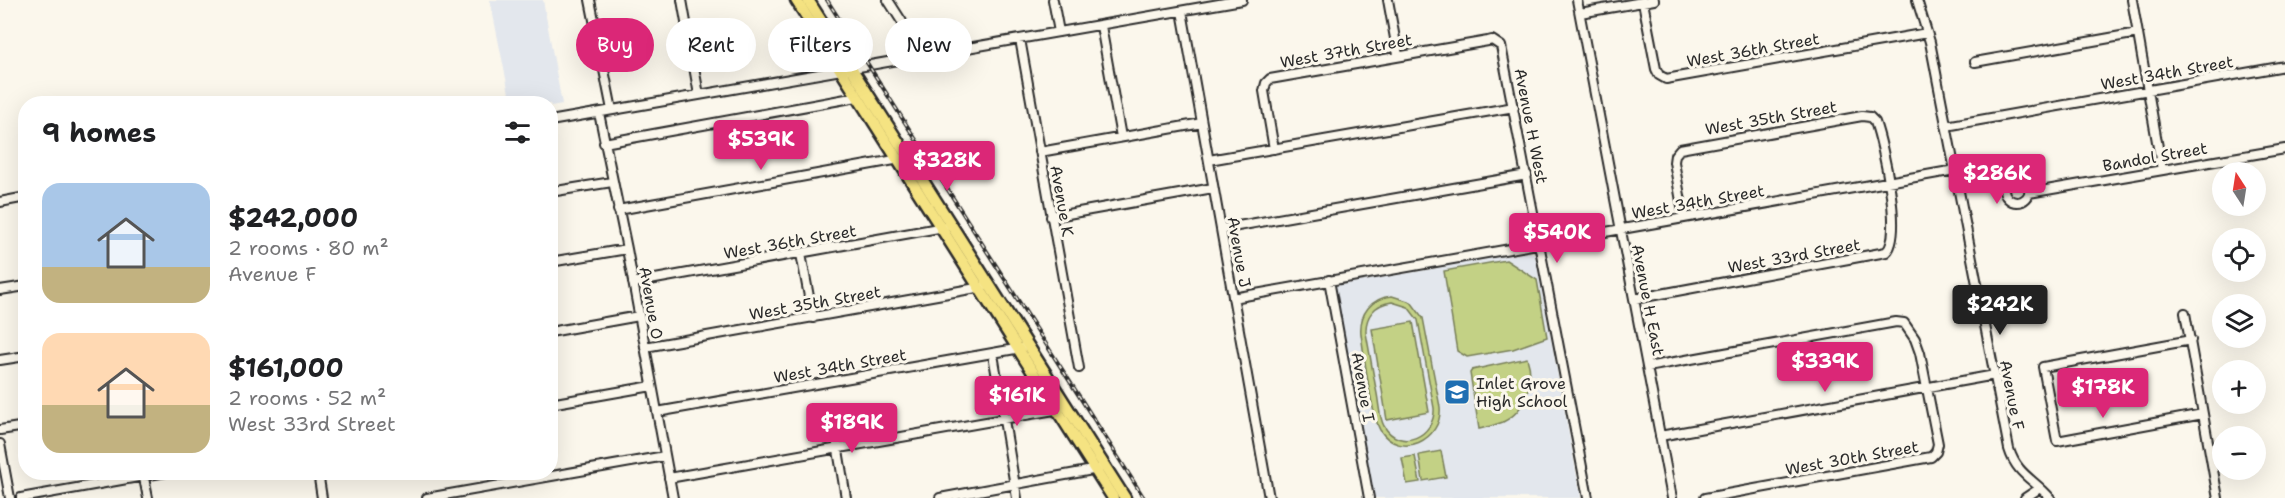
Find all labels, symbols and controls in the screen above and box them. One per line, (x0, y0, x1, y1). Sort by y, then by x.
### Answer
chip: Buy (576, 18, 654, 72)
chip: Rent (666, 18, 756, 72)
chip: Filters (768, 18, 873, 72)
chip: New (885, 18, 972, 72)
street label: West 36th Street (1685, 28, 1821, 72)
street label: West 37th Street (1278, 29, 1414, 73)
street label: West 34th Street (2099, 51, 2235, 95)
street label: Avenue H West (1510, 66, 1552, 186)
street label: West 35th Street (1703, 96, 1839, 140)
text: 9 homes (42, 115, 156, 150)
icon: filters (501, 116, 534, 149)
pin: $539K (719, 120, 803, 171)
text: $539K (727, 126, 795, 152)
street label: Bandol Street (2101, 137, 2209, 177)
pin: $328K (905, 141, 989, 192)
text: $328K (913, 147, 981, 173)
pin: $286K (1955, 154, 2039, 205)
text: $286K (1963, 160, 2031, 186)
north arrow (2212, 162, 2266, 216)
map controls (2212, 162, 2266, 480)
street label: Avenue K (1045, 164, 1079, 239)
street label: West 34th Street (1630, 180, 1766, 224)
text: $242,000 (228, 200, 358, 235)
icon: home (90, 207, 162, 279)
pin: $540K (1515, 213, 1599, 264)
street label: Avenue J (1222, 215, 1256, 289)
text: $540K (1523, 219, 1591, 245)
street label: West 36th Street (722, 220, 858, 264)
button: locate (2212, 228, 2266, 282)
street label: West 33rd Street (1726, 234, 1862, 278)
text: 2 rooms · 80 m² (228, 235, 389, 261)
street label: Avenue H East (1627, 242, 1669, 358)
text: Avenue F (228, 261, 317, 287)
street label: Avenue O (634, 265, 668, 341)
street label: West 35th Street (747, 281, 883, 325)
pin: $242K (1958, 285, 2042, 336)
text: $242K (1966, 291, 2034, 317)
button: layers (2212, 294, 2266, 348)
pin: $339K (1783, 342, 1867, 393)
street label: West 34th Street (772, 344, 908, 388)
text: $339K (1791, 348, 1859, 374)
text: $161,000 (228, 350, 344, 385)
street label: Avenue I (1347, 350, 1380, 424)
icon: home (90, 357, 162, 429)
street label: Avenue F (1995, 358, 2029, 432)
button: + (2212, 360, 2266, 414)
pin: $178K (2061, 368, 2145, 419)
place label: Inlet Grove High School (1476, 373, 1568, 412)
text: $178K (2071, 374, 2135, 400)
pin: $161K (975, 376, 1059, 427)
school or university icon: Inlet Grove High School (1442, 377, 1472, 407)
text: $161K (989, 382, 1045, 408)
text: 2 rooms · 52 m² (228, 385, 386, 411)
pin: $189K (810, 403, 894, 454)
text: $189K (820, 409, 884, 435)
text: West 33rd Street (228, 411, 396, 437)
button: − (2212, 426, 2266, 480)
street label: West 30th Street (1784, 436, 1920, 480)

